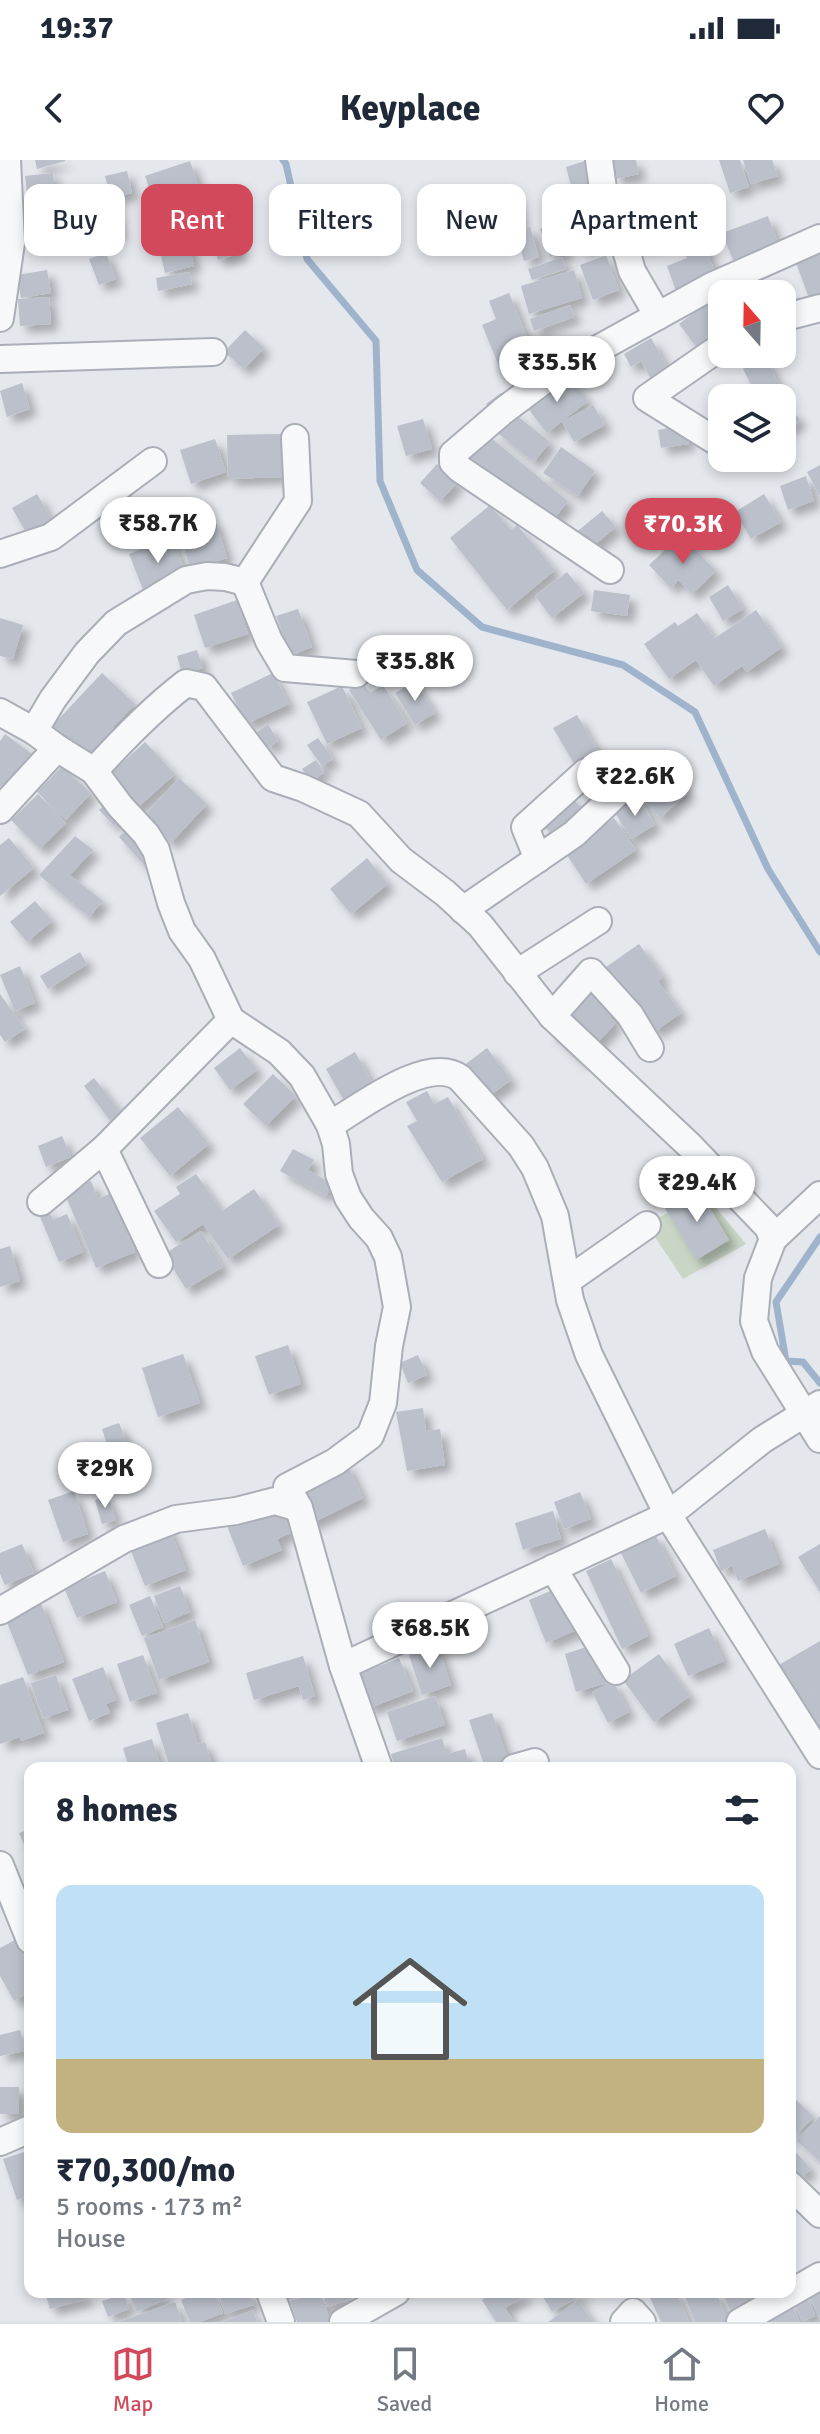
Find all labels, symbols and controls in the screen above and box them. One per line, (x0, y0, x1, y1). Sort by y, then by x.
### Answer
text: 19:37 (40, 10, 114, 47)
icon: back (32, 86, 76, 130)
text: Keyplace (339, 86, 481, 131)
icon: heart (744, 86, 788, 130)
chip: Buy (24, 184, 125, 256)
chip: Rent (141, 184, 253, 256)
chip: Filters (269, 184, 401, 256)
chip: New (417, 184, 526, 256)
chip: Apartment (542, 184, 726, 256)
north arrow (708, 280, 796, 368)
map controls (708, 280, 796, 472)
pin: ₹35.5K (492, 336, 622, 404)
text: ₹35.5K (517, 346, 597, 378)
button: layers (708, 384, 796, 472)
pin: ₹58.7K (93, 497, 223, 565)
pin: ₹70.3K (618, 498, 748, 566)
text: ₹58.7K (118, 507, 198, 539)
text: ₹70.3K (643, 508, 723, 540)
pin: ₹35.8K (350, 635, 480, 703)
text: ₹35.8K (375, 645, 455, 677)
pin: ₹22.6K (570, 750, 700, 818)
text: ₹22.6K (595, 760, 675, 792)
pin: ₹29.4K (632, 1156, 762, 1224)
text: ₹29.4K (657, 1166, 737, 1198)
pin: ₹29K (58, 1442, 152, 1510)
text: ₹29K (76, 1452, 134, 1484)
pin: ₹68.5K (365, 1602, 495, 1670)
text: ₹68.5K (390, 1612, 470, 1644)
icon: filters (720, 1788, 764, 1832)
text: 8 homes (56, 1789, 177, 1831)
icon: home (338, 1937, 482, 2081)
text: ₹70,300/mo (56, 2149, 235, 2191)
text: 5 rooms · 173 m² (56, 2191, 243, 2223)
text: House (56, 2223, 126, 2255)
tab: Map (111, 2342, 155, 2417)
tab: Saved (377, 2342, 432, 2417)
tab: Home (654, 2342, 709, 2417)

